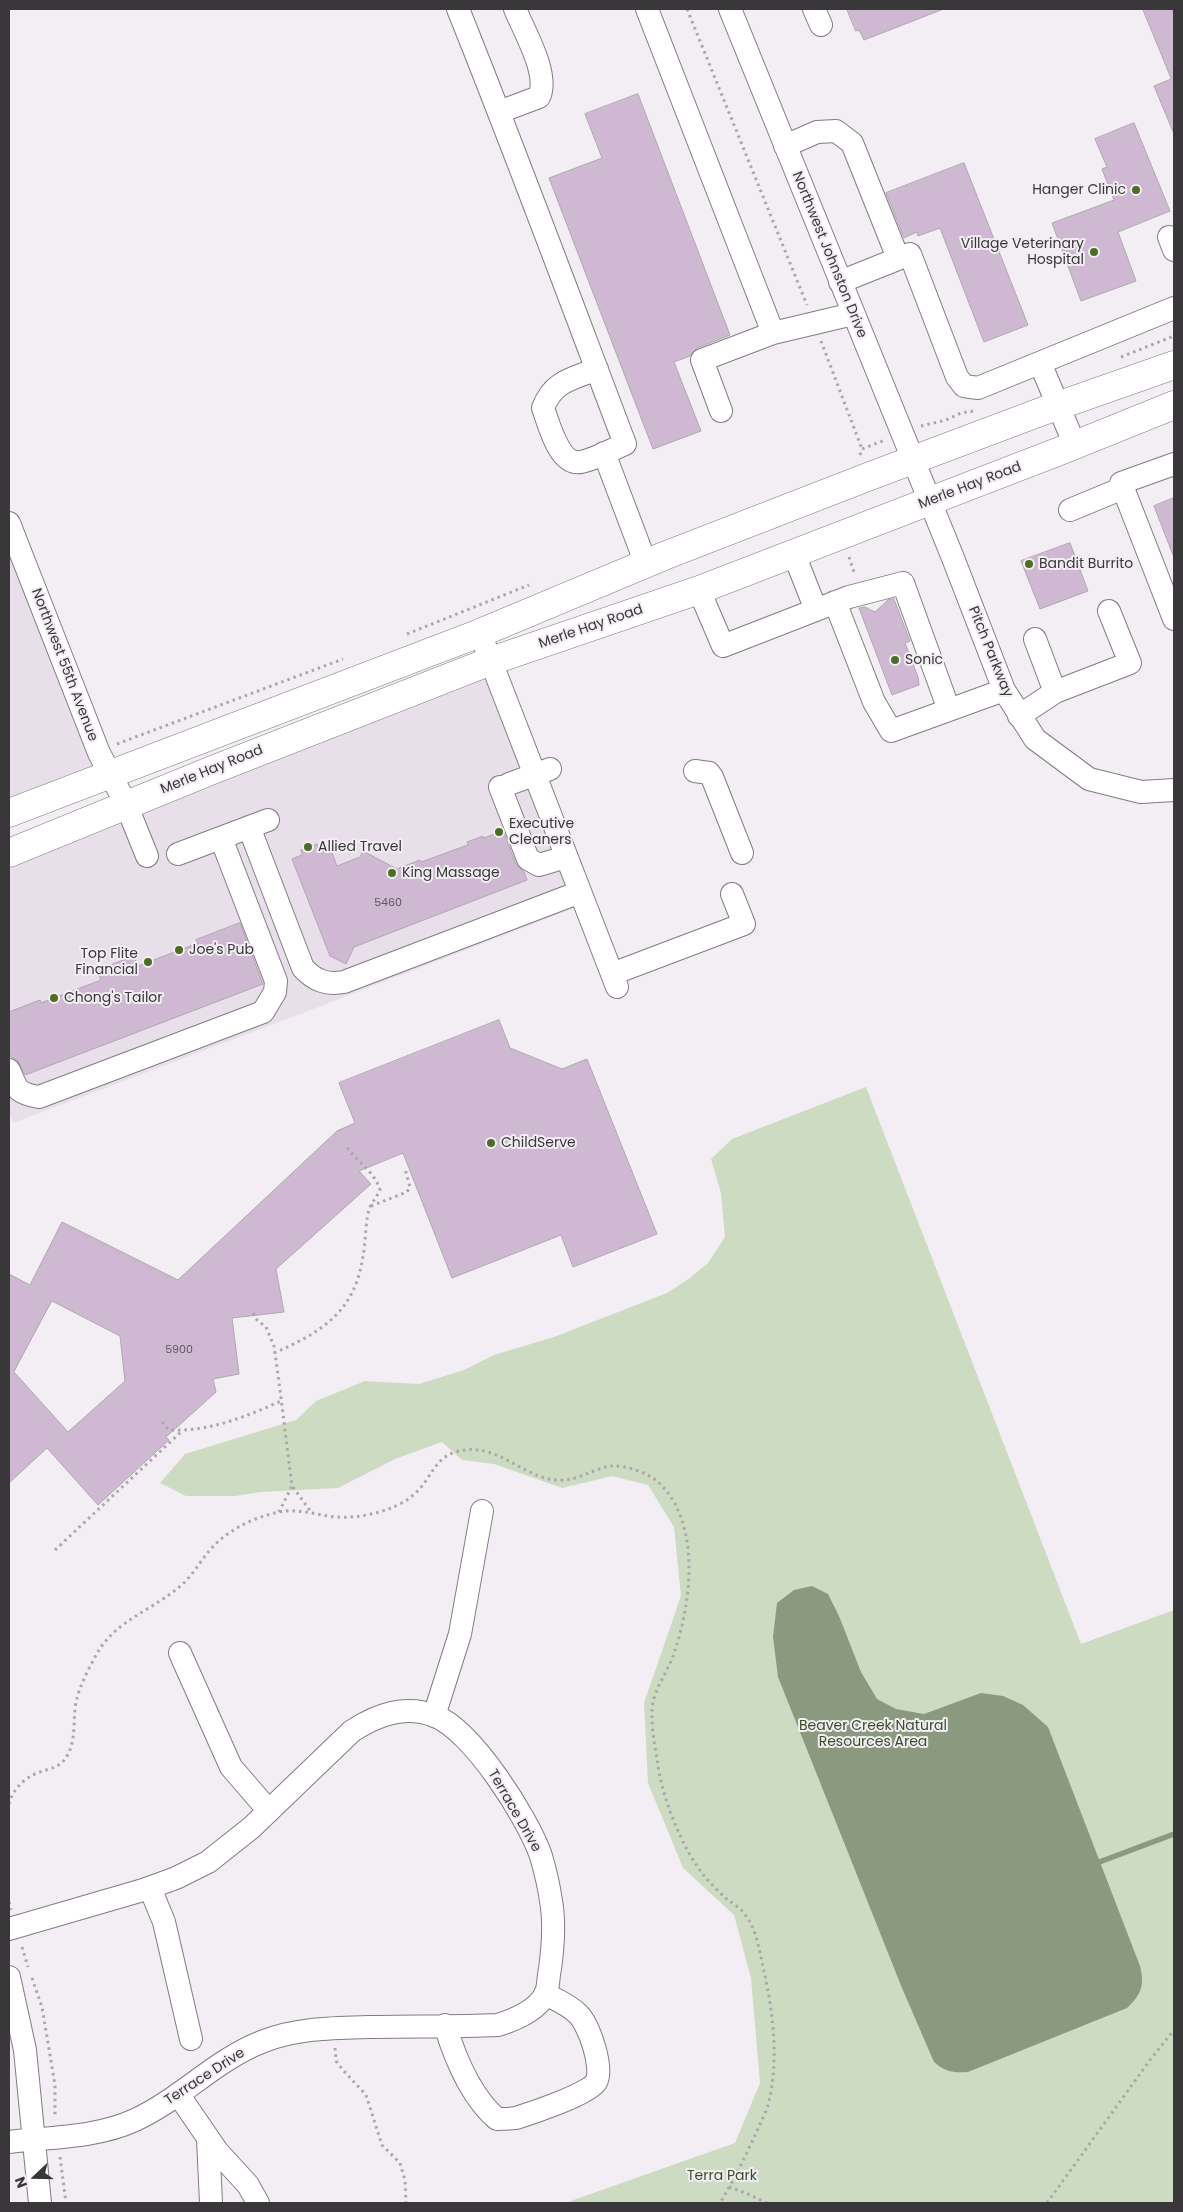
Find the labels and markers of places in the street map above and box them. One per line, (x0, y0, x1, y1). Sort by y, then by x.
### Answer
place label: Hanger Clinic (1032, 182, 1126, 198)
marker: Hanger Clinic (1130, 184, 1142, 196)
place label: Village Veterinary Hospital (961, 236, 1084, 268)
marker: Village Veterinary Hospital (1088, 246, 1100, 258)
place label: Bandit Burrito (1039, 556, 1133, 572)
marker: Bandit Burrito (1023, 558, 1035, 570)
place label: Sonic (905, 652, 943, 668)
marker: Sonic (889, 654, 901, 666)
place label: Executive Cleaners (509, 816, 574, 849)
marker: Executive Cleaners (493, 826, 505, 838)
place label: Allied Travel (318, 839, 402, 855)
marker: Allied Travel (302, 841, 314, 853)
place label: King Massage (402, 865, 500, 881)
marker: King Massage (386, 867, 398, 879)
place label: Joe's Pub (189, 942, 254, 958)
marker: Joe's Pub (173, 944, 185, 956)
place label: Top Flite Financial (75, 946, 138, 979)
marker: Top Flite Financial (142, 956, 154, 968)
place label: Chong's Tailor (64, 990, 163, 1006)
marker: Chong's Tailor (48, 992, 60, 1004)
place label: ChildServe (501, 1135, 576, 1151)
marker: ChildServe (485, 1137, 497, 1149)

